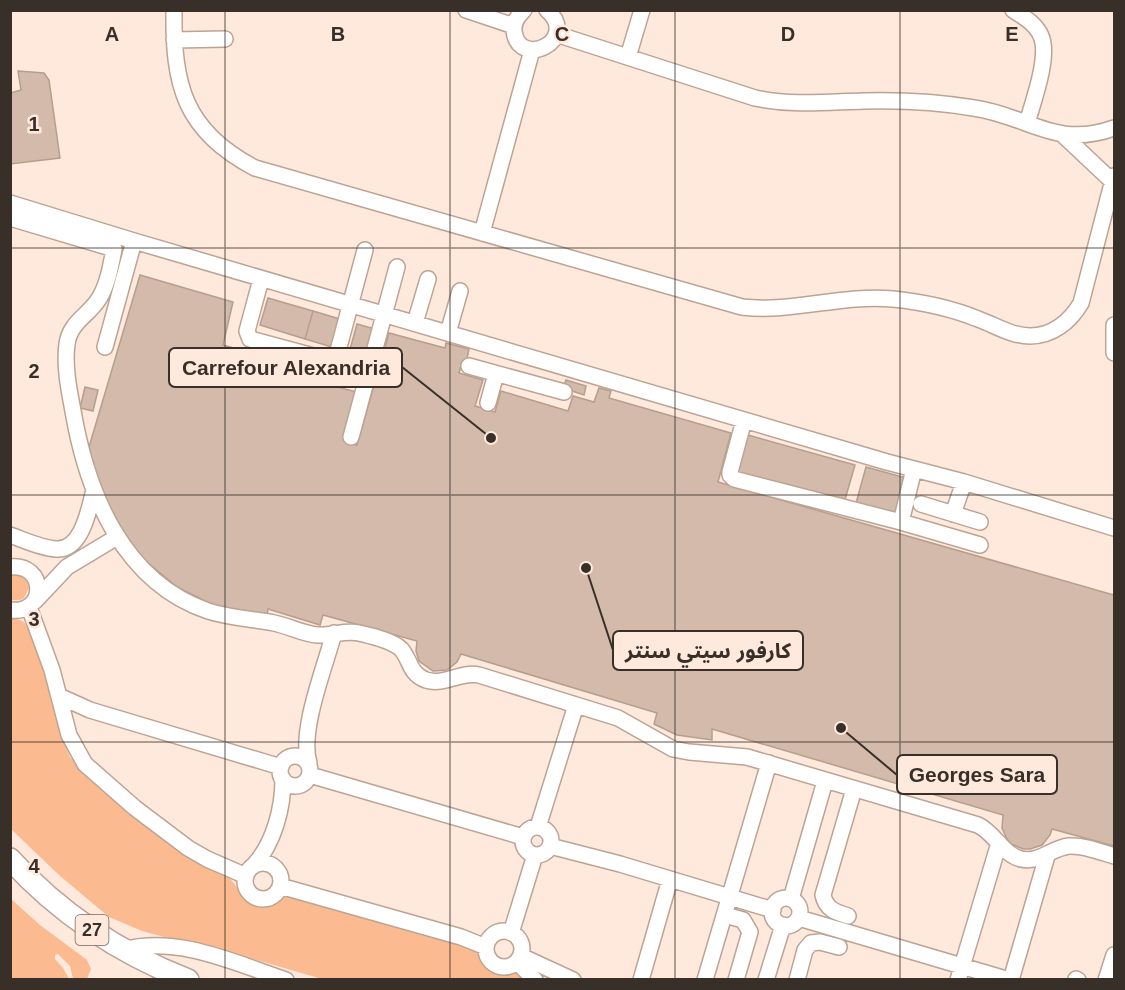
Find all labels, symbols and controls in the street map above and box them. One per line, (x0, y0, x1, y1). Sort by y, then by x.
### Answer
text: A (105, 23, 119, 45)
text: B (331, 23, 345, 45)
text: C (555, 23, 569, 45)
text: D (781, 23, 795, 45)
text: E (1005, 23, 1019, 45)
text: 1 (28, 113, 40, 135)
callout: Carrefour Alexandria (169, 348, 402, 387)
text: Carrefour Alexandria (182, 356, 390, 379)
text: 2 (28, 360, 40, 382)
text: 3 (28, 608, 40, 630)
callout: كارفور سيتي سنتر (613, 631, 803, 670)
text: كارفور سيتي سنتر (624, 639, 791, 668)
callout: Georges Sara (897, 755, 1057, 794)
text: Georges Sara (909, 763, 1046, 786)
text: 4 (28, 855, 40, 877)
road number: 27 (76, 915, 109, 945)

